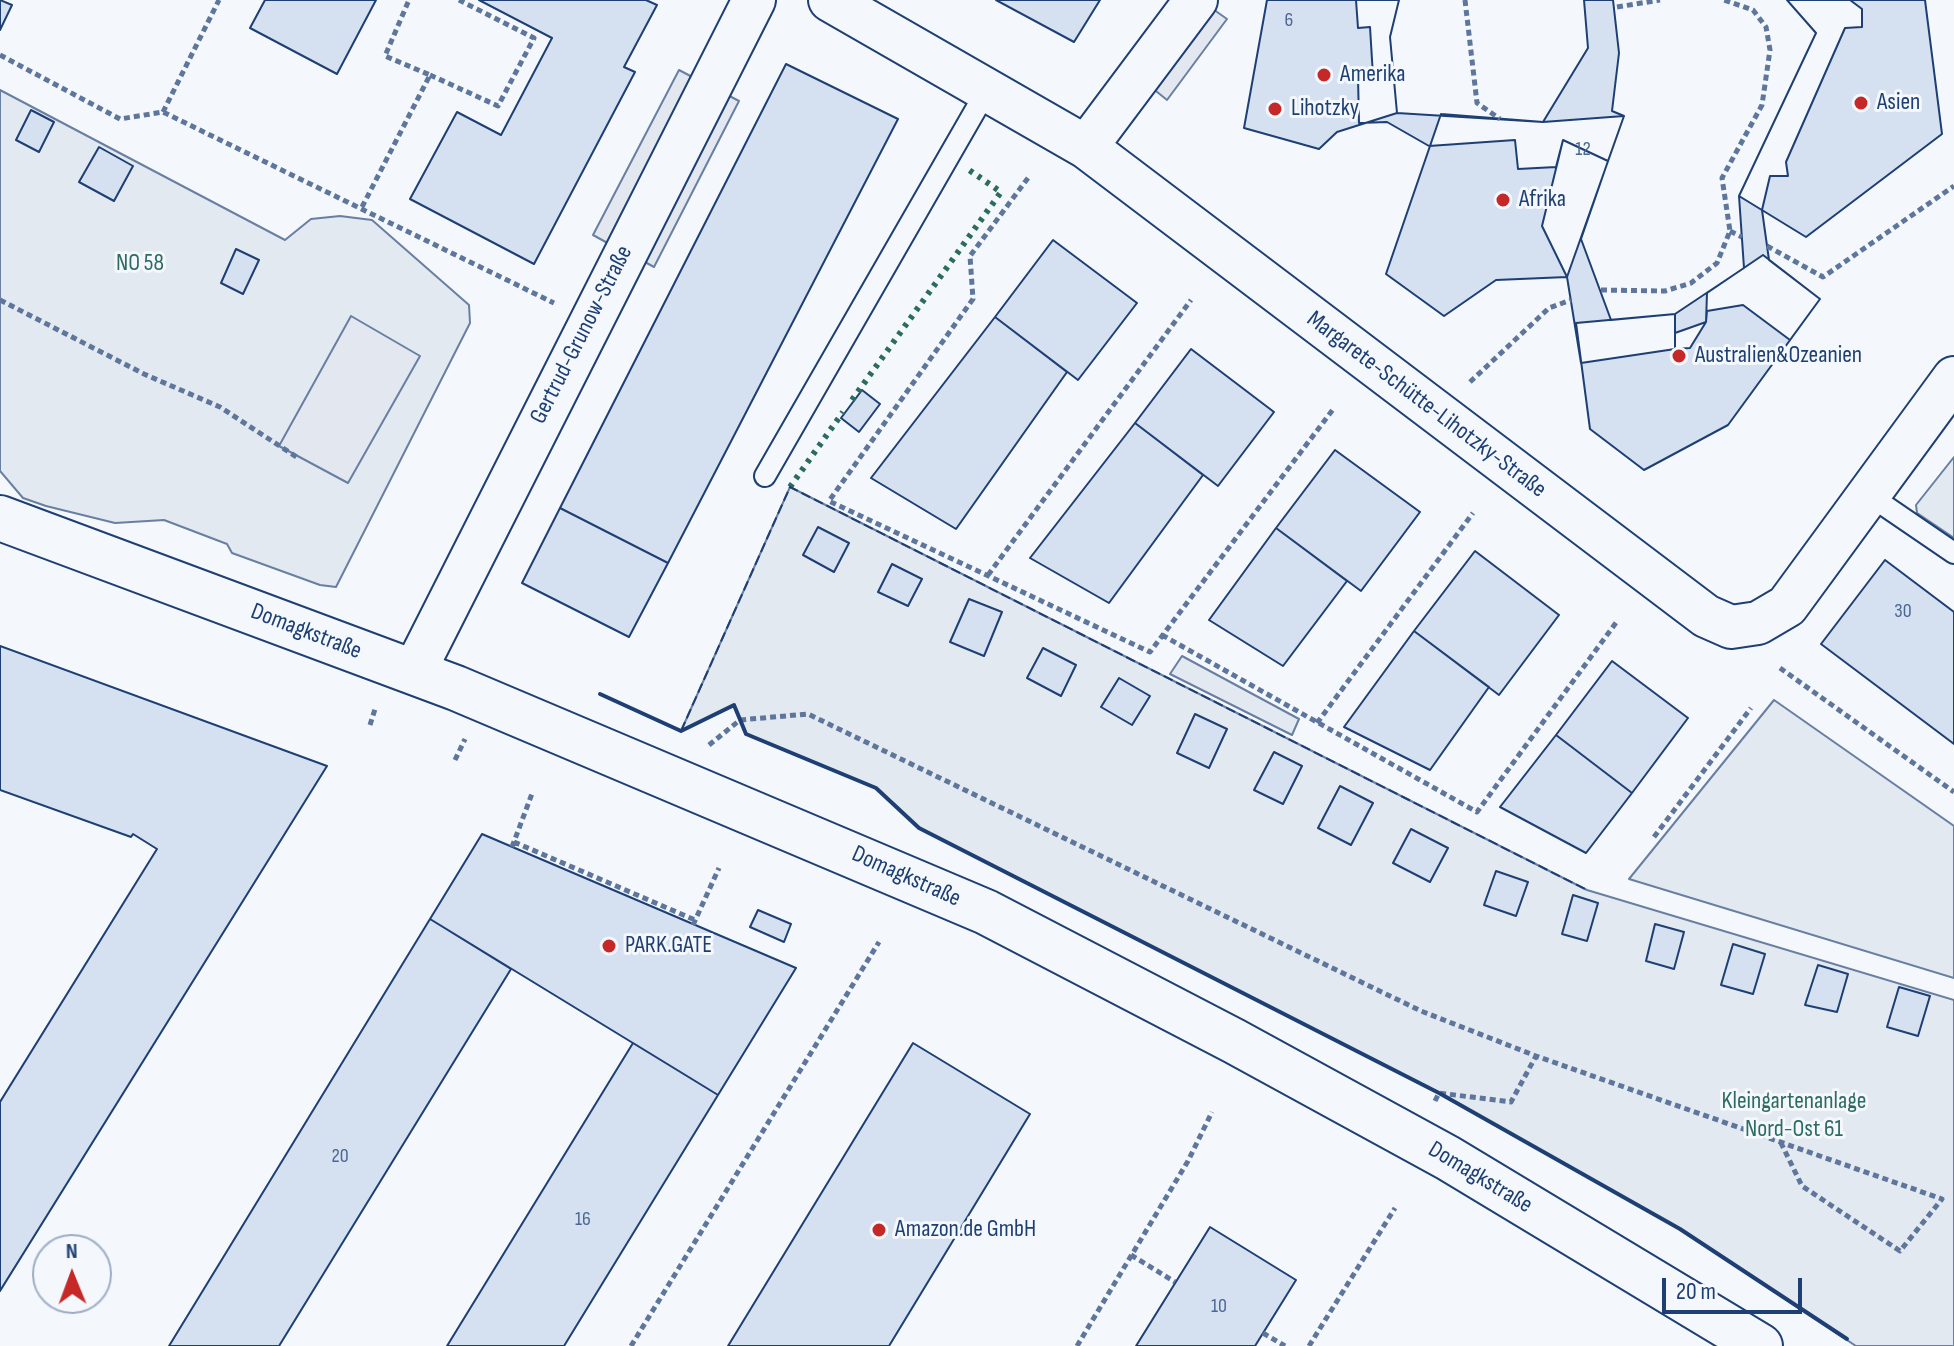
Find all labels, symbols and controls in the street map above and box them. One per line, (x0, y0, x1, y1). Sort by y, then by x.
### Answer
house number: 6 (1285, 9, 1293, 33)
place label: Amerika (1340, 61, 1406, 89)
marker: Amerika (1315, 66, 1333, 84)
place label: Asien (1877, 89, 1920, 117)
marker: Asien (1852, 94, 1870, 112)
place label: Lihotzky (1291, 95, 1359, 123)
marker: Lihotzky (1266, 100, 1284, 118)
house number: 12 (1575, 138, 1591, 162)
place label: Afrika (1519, 186, 1566, 214)
marker: Afrika (1494, 191, 1512, 209)
street label: Gertrud-Grunow-Straße (525, 241, 639, 429)
park label: NO 58 (116, 250, 164, 278)
street label: Margarete-Schütte-Lihotzky-Straße (1301, 306, 1551, 504)
place label: Australien&Ozeanien (1695, 342, 1862, 370)
marker: Australien&Ozeanien (1670, 347, 1688, 365)
street label: Domagkstraße (247, 598, 365, 666)
house number: 30 (1894, 600, 1912, 624)
street label: Domagkstraße (847, 840, 965, 914)
place label: PARK.GATE (625, 932, 712, 960)
marker: PARK.GATE (600, 937, 618, 955)
park label: Kleingartenanlage Nord-Ost 61 (1722, 1088, 1866, 1144)
street label: Domagkstraße (1423, 1136, 1537, 1220)
house number: 20 (331, 1145, 349, 1169)
house number: 16 (575, 1208, 591, 1232)
place label: Amazon.de GmbH (895, 1216, 1036, 1244)
marker: Amazon.de GmbH (870, 1221, 888, 1239)
north arrow (32, 1234, 112, 1314)
text: N (65, 1238, 78, 1265)
scale bar (1666, 1262, 1806, 1312)
text: 20 m (1676, 1277, 1716, 1306)
house number: 10 (1211, 1295, 1227, 1319)

